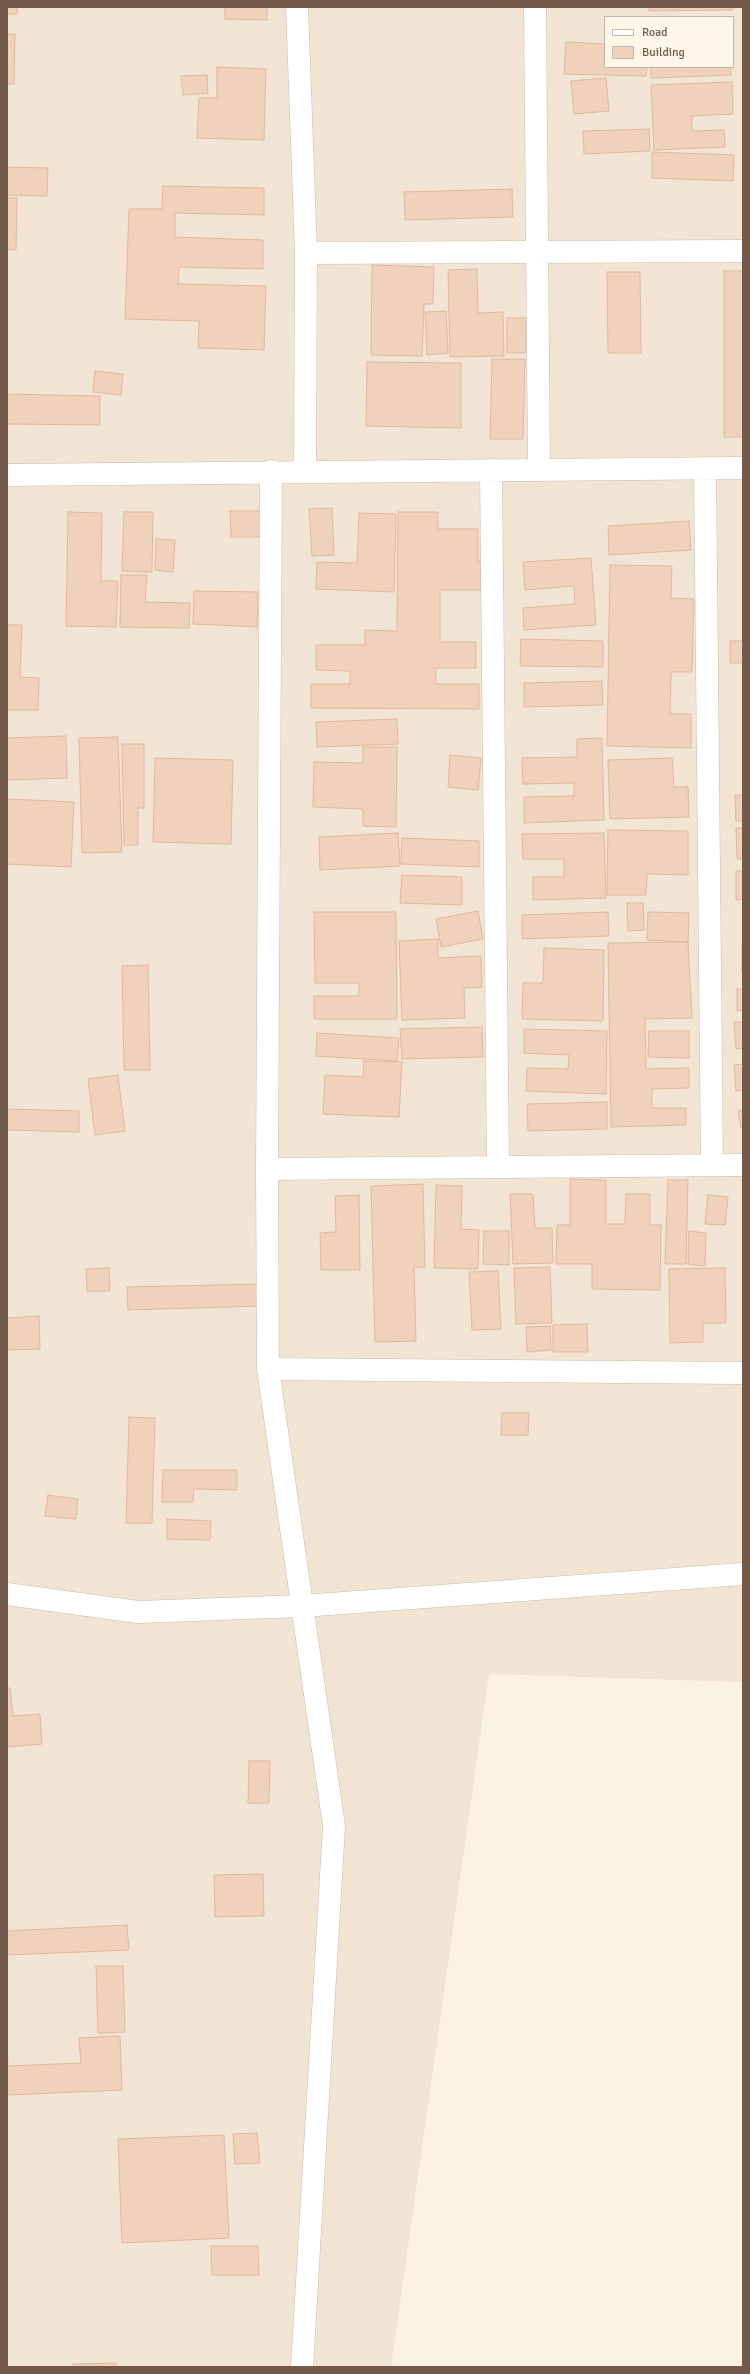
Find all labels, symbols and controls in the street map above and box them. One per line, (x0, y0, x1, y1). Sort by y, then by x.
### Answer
legend (604, 16, 734, 68)
text: Road (642, 25, 668, 40)
text: Building (642, 45, 685, 60)

